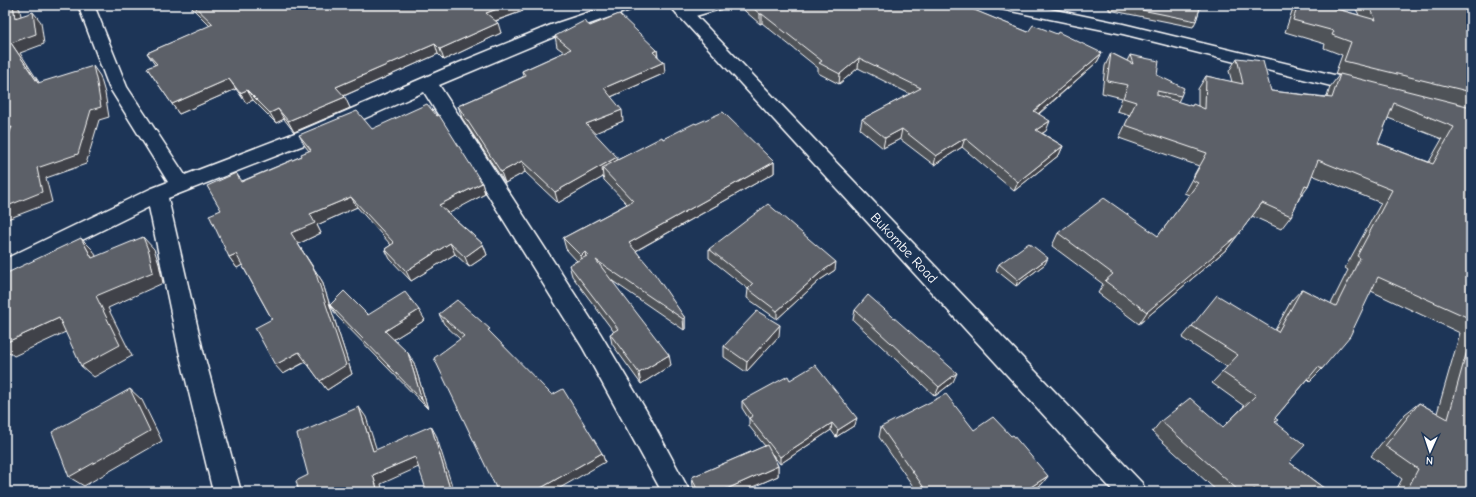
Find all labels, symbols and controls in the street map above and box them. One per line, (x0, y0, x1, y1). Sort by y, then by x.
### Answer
street label: Bukombe Road (867, 209, 941, 287)
north arrow (1410, 431, 1450, 471)
text: N (1426, 454, 1433, 467)

